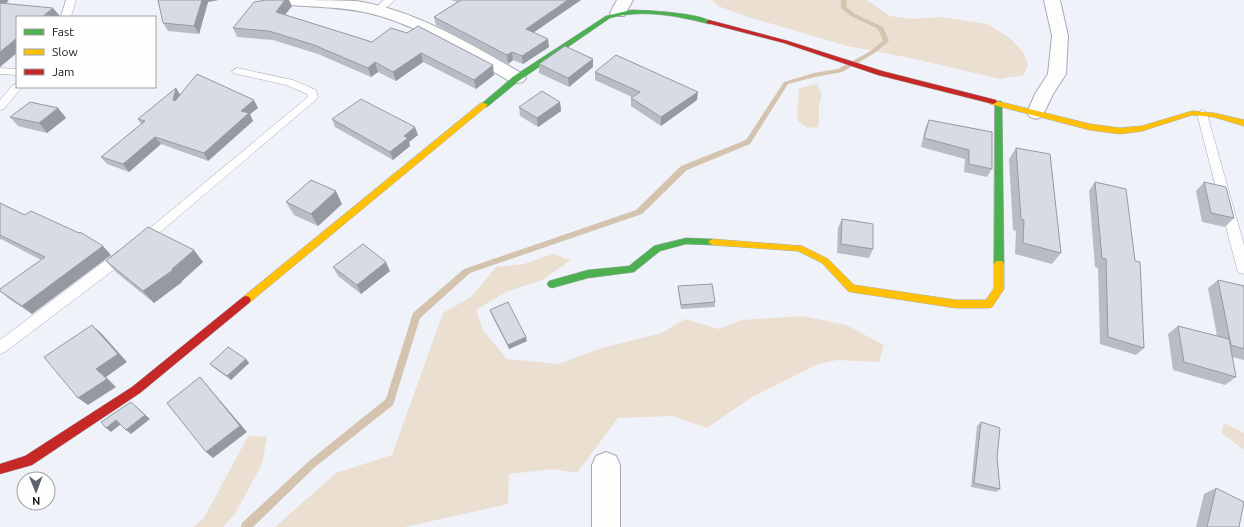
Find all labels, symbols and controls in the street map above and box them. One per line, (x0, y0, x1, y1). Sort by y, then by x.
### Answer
legend (16, 16, 156, 88)
text: Fast (52, 25, 74, 38)
text: Slow (52, 45, 78, 58)
text: Jam (52, 65, 74, 78)
north arrow (16, 471, 56, 511)
text: N (32, 495, 40, 507)

